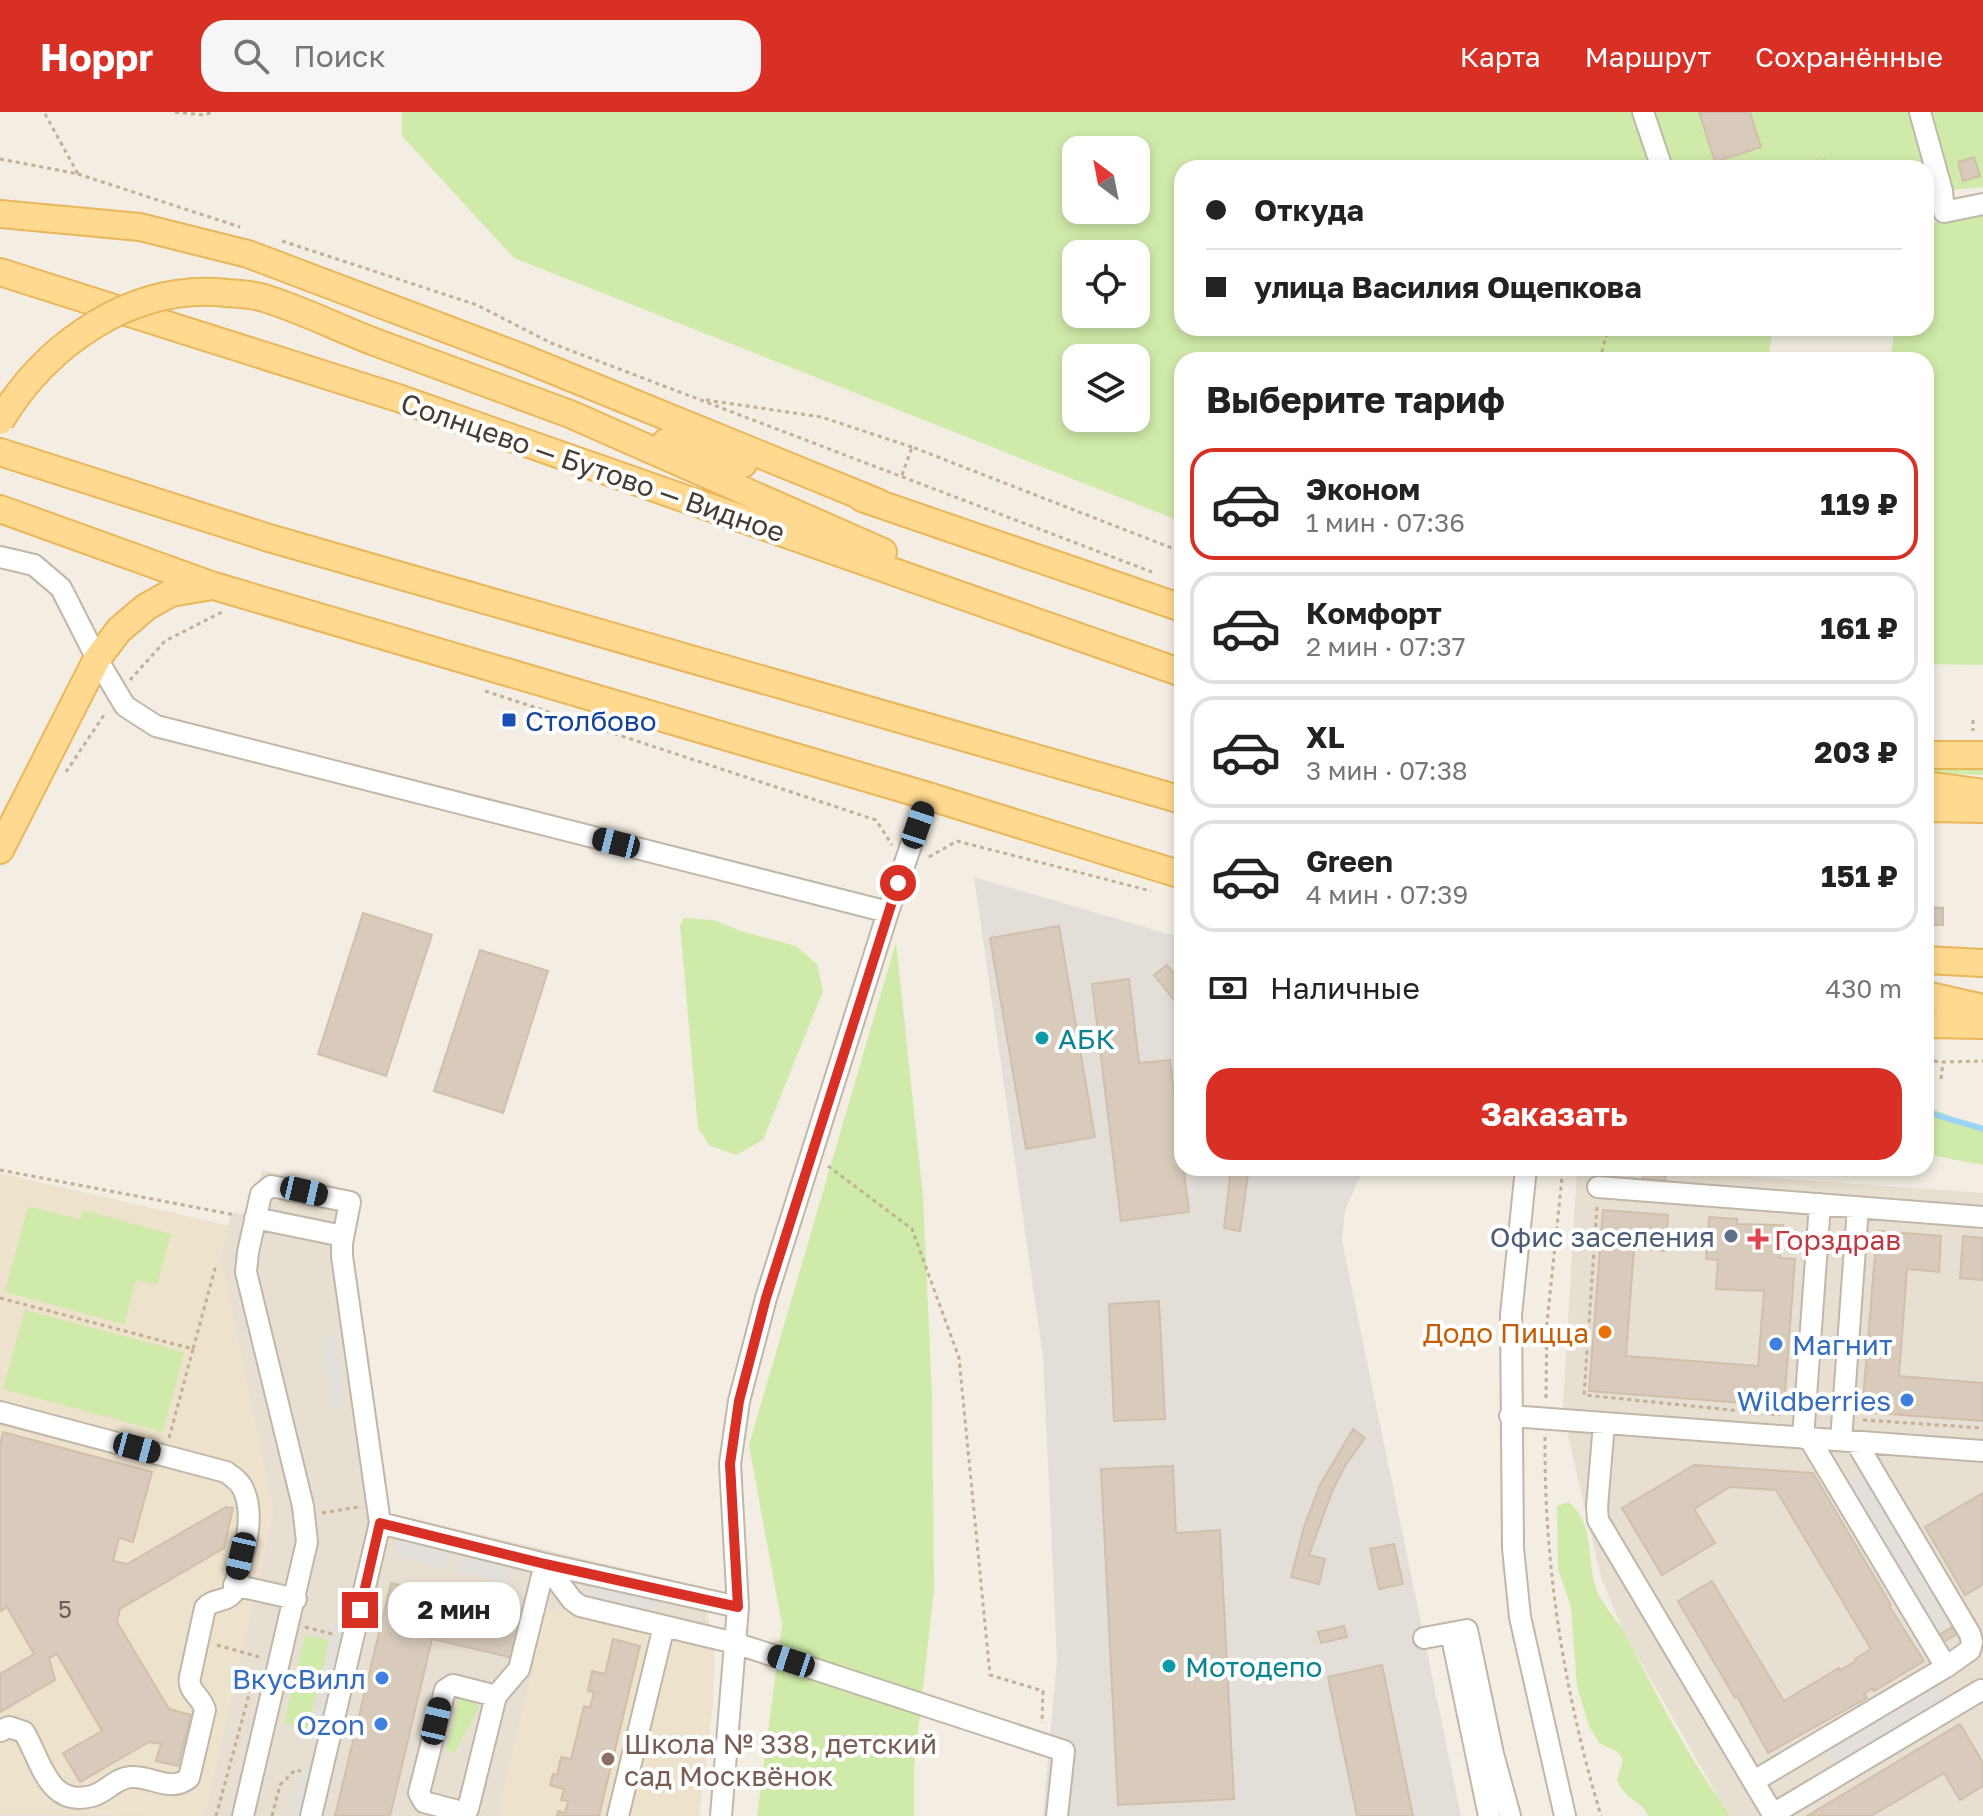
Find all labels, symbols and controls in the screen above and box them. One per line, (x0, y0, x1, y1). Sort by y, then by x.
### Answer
search box (201, 20, 761, 92)
text: Hoppr (40, 34, 153, 79)
icon: search (229, 34, 273, 78)
text: Поиск (293, 38, 386, 74)
text: Карта (1460, 40, 1541, 73)
text: Маршрут (1585, 40, 1711, 73)
text: Сохранённые (1755, 40, 1943, 73)
north arrow (1062, 136, 1150, 224)
map controls (1062, 136, 1150, 432)
text: Откуда (1254, 192, 1364, 228)
button: locate (1062, 240, 1150, 328)
text: улица Василия Ощепкова (1254, 269, 1642, 305)
button: layers (1062, 344, 1150, 432)
text: Выберите тариф (1206, 378, 1505, 421)
street label: Солнцево — Бутово — Видное (397, 386, 789, 548)
icon: car (1210, 468, 1282, 540)
text: Эконом (1306, 471, 1420, 507)
text: 119 ₽ (1820, 486, 1898, 522)
text: 1 мин · 07:36 (1306, 507, 1465, 538)
icon: car (1210, 592, 1282, 664)
text: Комфорт (1306, 595, 1442, 631)
text: 161 ₽ (1820, 610, 1898, 646)
text: 2 мин · 07:37 (1306, 631, 1466, 662)
place label: Столбово (525, 704, 656, 737)
marker: Столбово (500, 711, 518, 729)
icon: car (1210, 716, 1282, 788)
text: XL (1306, 719, 1345, 755)
text: 203 ₽ (1814, 734, 1898, 770)
text: 3 мин · 07:38 (1306, 755, 1468, 786)
car (899, 798, 937, 852)
car (590, 826, 642, 860)
icon: car (1210, 840, 1282, 912)
text: Green (1306, 843, 1393, 879)
text: 151 ₽ (1821, 858, 1898, 894)
route start (880, 865, 916, 901)
text: 4 мин · 07:39 (1306, 879, 1468, 910)
icon: cash (1206, 966, 1250, 1010)
text: Наличные (1270, 970, 1420, 1006)
text: 430 m (1825, 973, 1902, 1004)
place label: АБК (1058, 1022, 1115, 1055)
marker: АБК (1033, 1029, 1051, 1047)
button: Заказать (1206, 1068, 1902, 1160)
car (278, 1174, 330, 1208)
place label: Офис заселения (1490, 1220, 1715, 1253)
place label: Горздрав (1774, 1223, 1901, 1256)
marker: Офис заселения (1722, 1227, 1740, 1245)
marker: Горздрав (1749, 1230, 1767, 1248)
place label: Додо Пицца (1423, 1316, 1589, 1349)
marker: Додо Пицца (1596, 1323, 1614, 1341)
place label: Магнит (1792, 1328, 1893, 1361)
marker: Магнит (1767, 1335, 1785, 1353)
place label: Wildberries (1737, 1384, 1891, 1417)
marker: Wildberries (1898, 1391, 1916, 1409)
car (111, 1430, 163, 1466)
car (224, 1530, 258, 1582)
callout: 2 мин (388, 1582, 520, 1638)
route end (342, 1592, 378, 1628)
house number: 5 (58, 1594, 72, 1623)
text: 2 мин (418, 1594, 490, 1625)
car (764, 1642, 818, 1680)
place label: Мотодепо (1185, 1650, 1322, 1683)
marker: Мотодепо (1160, 1657, 1178, 1675)
place label: ВкусВилл (232, 1662, 366, 1695)
marker: ВкусВилл (373, 1669, 391, 1687)
car (419, 1695, 453, 1747)
place label: Ozon (296, 1708, 365, 1741)
marker: Ozon (372, 1715, 390, 1733)
place label: Школа № 338, детский сад Москвёнок (624, 1727, 937, 1792)
marker: Школа № 338, детский сад Москвёнок (599, 1750, 617, 1768)

